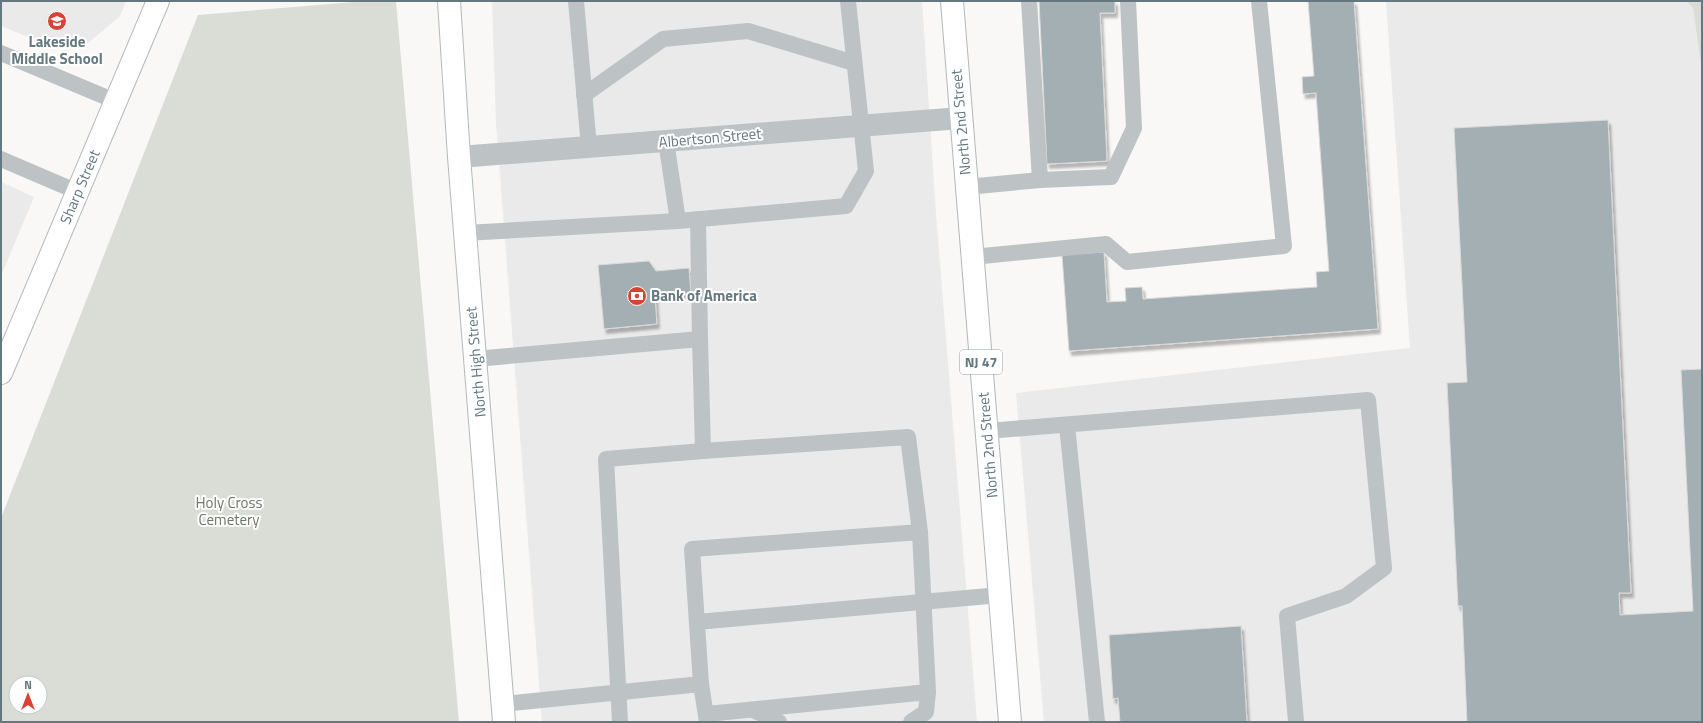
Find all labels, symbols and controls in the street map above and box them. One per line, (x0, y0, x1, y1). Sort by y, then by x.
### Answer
school or university icon: Lakeside Middle School (46, 10, 68, 32)
place label: Lakeside Middle School (11, 30, 103, 70)
street label: North 2nd Street (944, 67, 977, 176)
street label: Albertson Street (658, 121, 763, 153)
street label: Sharp Street (54, 145, 106, 228)
place label: Bank of America (651, 284, 757, 307)
bank icon: Bank of America (626, 285, 648, 307)
street label: North High Street (459, 305, 492, 418)
road number: NJ 47 (960, 350, 1002, 374)
street label: North 2nd Street (971, 390, 1004, 499)
park label: Holy Cross Cemetery (196, 491, 263, 531)
north arrow (8, 675, 48, 715)
text: N (24, 677, 32, 693)

